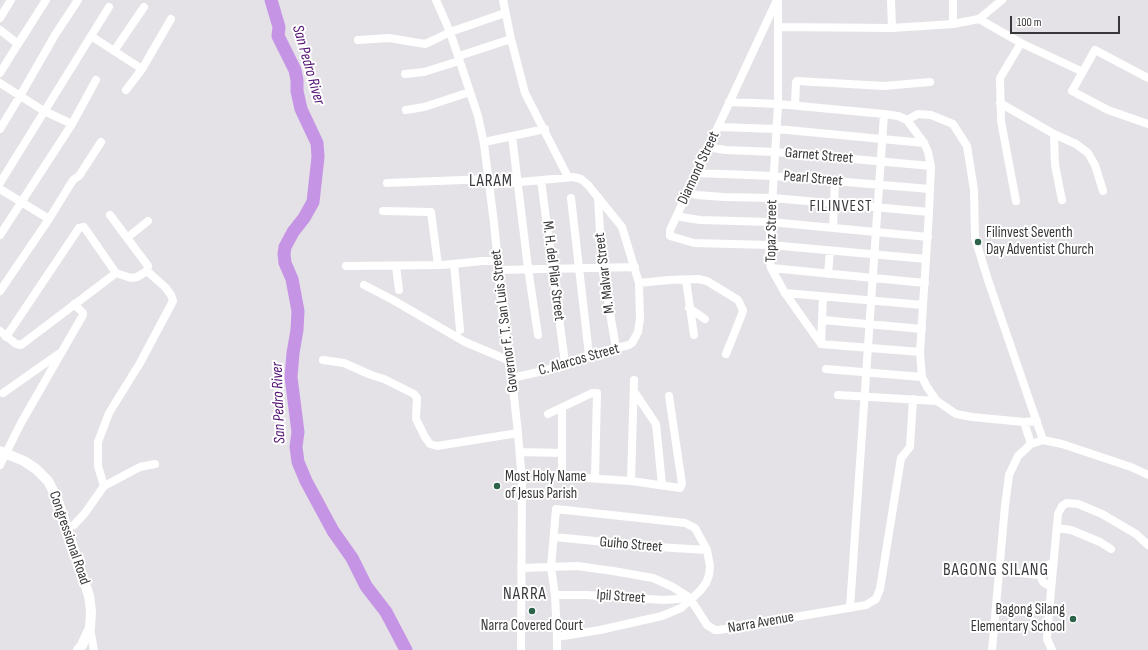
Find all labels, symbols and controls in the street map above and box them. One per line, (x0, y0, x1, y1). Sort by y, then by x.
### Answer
scale bar (1012, 8, 1122, 34)
text: 100 m (1017, 15, 1042, 30)
water label: San Pedro River (287, 23, 329, 107)
street label: Diamond Street (674, 129, 724, 207)
street label: Garnet Street (784, 144, 854, 168)
street label: Pearl Street (783, 167, 843, 191)
district label: LARAM (469, 172, 513, 192)
district label: FILINVEST (810, 197, 872, 217)
street label: Topaz Street (762, 199, 782, 263)
street label: M. H. del Pilar Street (538, 220, 568, 322)
place label: Filinvest Seventh Day Adventist Church (986, 224, 1094, 259)
street label: M. Malvar Street (591, 232, 619, 314)
marker: Filinvest Seventh Day Adventist Church (973, 237, 983, 247)
street label: Governor F. T. San Luis Street (487, 248, 523, 394)
street label: C. Alarcos Street (536, 340, 622, 380)
water label: San Pedro River (268, 362, 290, 444)
place label: Most Holy Name of Jesus Parish (505, 468, 586, 503)
marker: Most Holy Name of Jesus Parish (492, 481, 502, 491)
street label: Congressional Road (45, 489, 93, 587)
street label: Guiho Street (599, 533, 663, 557)
district label: BAGONG SILANG (943, 561, 1049, 581)
district label: NARRA (503, 585, 547, 605)
street label: Ipil Street (596, 586, 646, 608)
place label: Bagong Silang Elementary School (971, 601, 1065, 636)
marker: Narra Covered Court (527, 606, 537, 616)
street label: Narra Avenue (727, 608, 795, 638)
marker: Bagong Silang Elementary School (1068, 614, 1078, 624)
place label: Narra Covered Court (481, 617, 583, 635)

